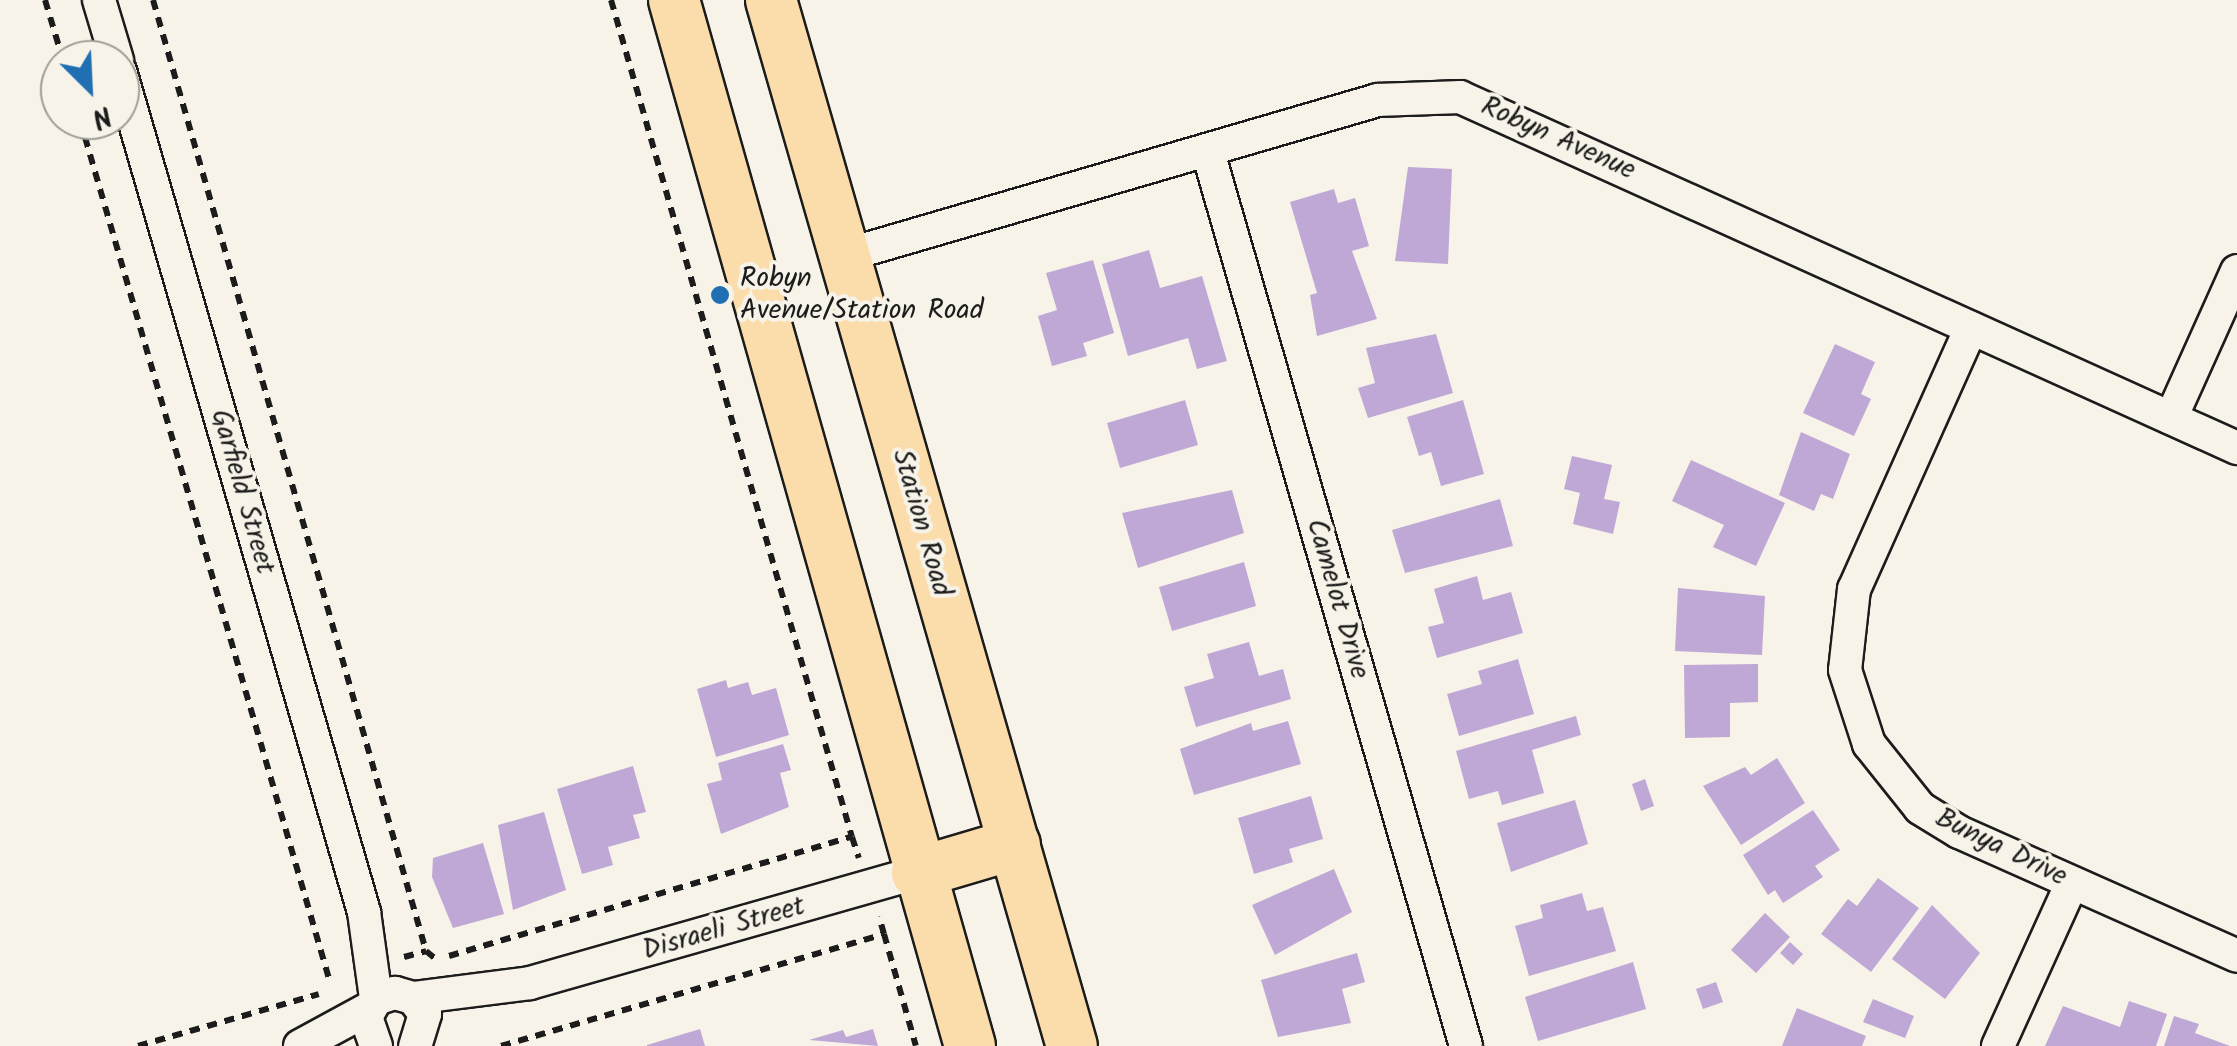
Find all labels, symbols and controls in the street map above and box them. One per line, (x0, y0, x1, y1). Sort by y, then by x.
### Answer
north arrow (40, 40, 140, 140)
street label: Robyn Avenue (1476, 90, 1640, 188)
text: N (84, 92, 119, 140)
place label: Robyn Avenue/Station Road (740, 262, 984, 328)
marker: Robyn Avenue/Station Road (709, 284, 731, 306)
street label: Garfield Street (202, 406, 282, 578)
street label: Station Road (884, 446, 958, 600)
street label: Camelot Drive (1298, 515, 1376, 683)
street label: Bunya Drive (1930, 802, 2072, 894)
street label: Disraeli Street (639, 890, 809, 968)

